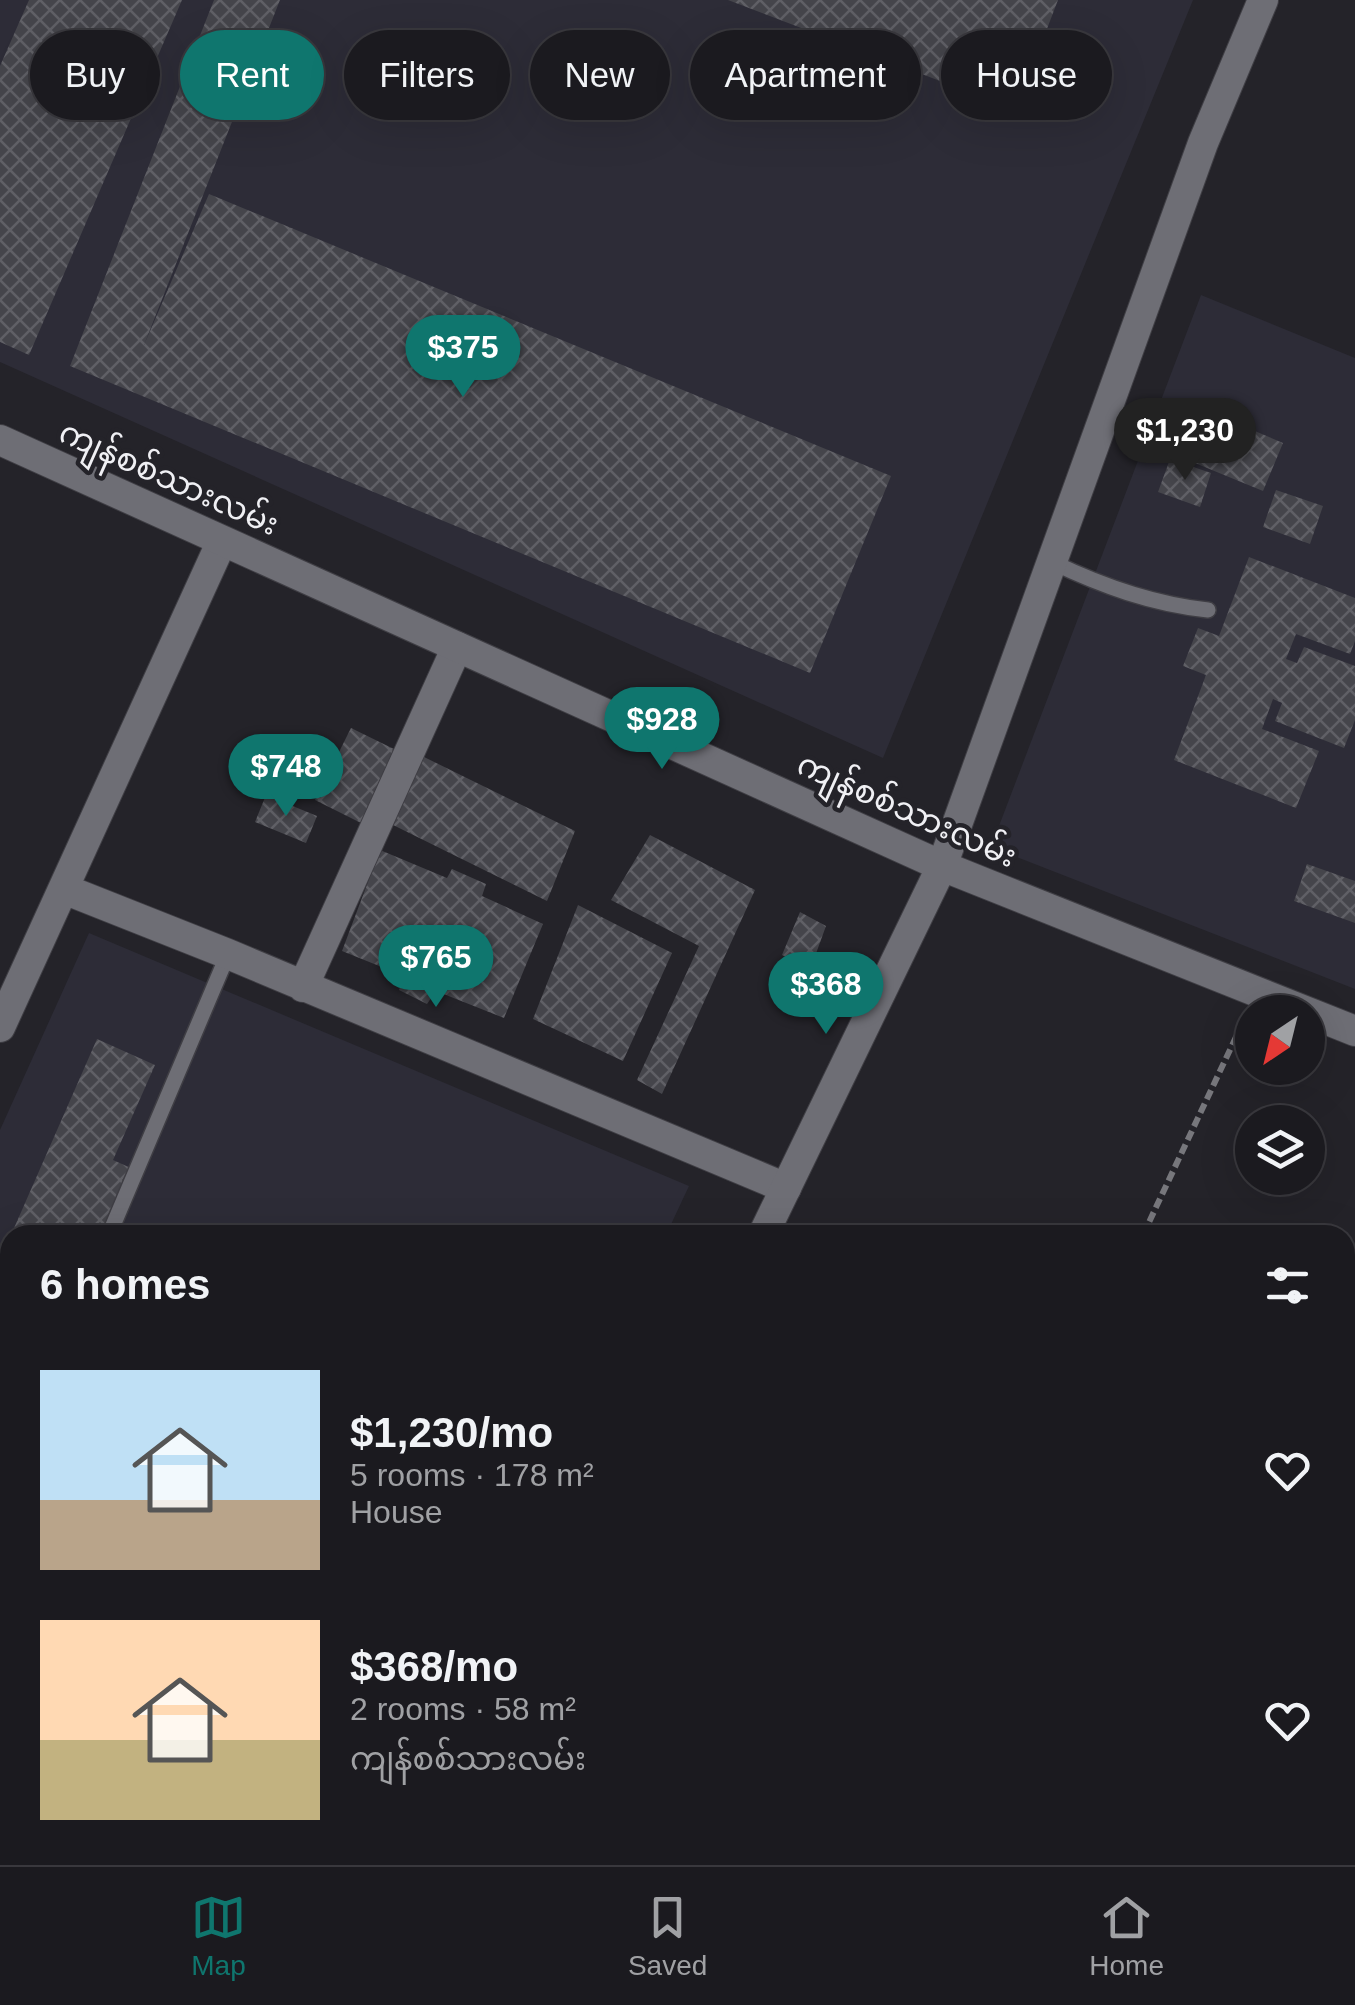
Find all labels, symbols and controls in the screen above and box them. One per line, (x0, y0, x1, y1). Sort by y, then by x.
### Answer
chip: Buy (30, 30, 160, 120)
chip: Rent (180, 30, 324, 120)
chip: Filters (344, 30, 510, 120)
chip: New (530, 30, 670, 120)
chip: Apartment (690, 30, 921, 120)
chip: House (941, 30, 1112, 120)
pin: $375 (404, 315, 522, 400)
text: $375 (427, 329, 499, 365)
pin: $1,230 (1104, 398, 1266, 483)
street label: ကျန်စစ်သားလမ်း (51, 409, 286, 550)
text: $1,230 (1136, 412, 1234, 448)
pin: $928 (603, 687, 721, 772)
text: $928 (626, 701, 698, 737)
pin: $748 (227, 734, 345, 819)
street label: ကျန်စစ်သားလမ်း (789, 741, 1024, 882)
text: $748 (250, 748, 322, 784)
pin: $765 (377, 925, 495, 1010)
text: $765 (400, 939, 472, 975)
pin: $368 (767, 952, 885, 1037)
text: $368 (790, 966, 862, 1002)
north arrow (1235, 995, 1325, 1085)
map controls (1235, 995, 1325, 1195)
button: layers (1235, 1105, 1325, 1195)
icon: filters (1260, 1258, 1315, 1313)
text: 6 homes (40, 1261, 210, 1308)
text: $1,230/mo (350, 1409, 553, 1456)
icon: home (120, 1410, 240, 1530)
icon: heart (1260, 1443, 1315, 1498)
text: 5 rooms · 178 m² (350, 1457, 594, 1493)
text: House (350, 1494, 443, 1530)
text: $368/mo (350, 1643, 518, 1690)
icon: home (120, 1660, 240, 1780)
text: 2 rooms · 58 m² (350, 1691, 576, 1727)
icon: heart (1260, 1693, 1315, 1748)
text: ကျန်စစ်သားလမ်း (350, 1741, 586, 1777)
tab: Map (191, 1890, 246, 1982)
tab: Saved (628, 1890, 707, 1982)
tab: Home (1089, 1890, 1164, 1982)

